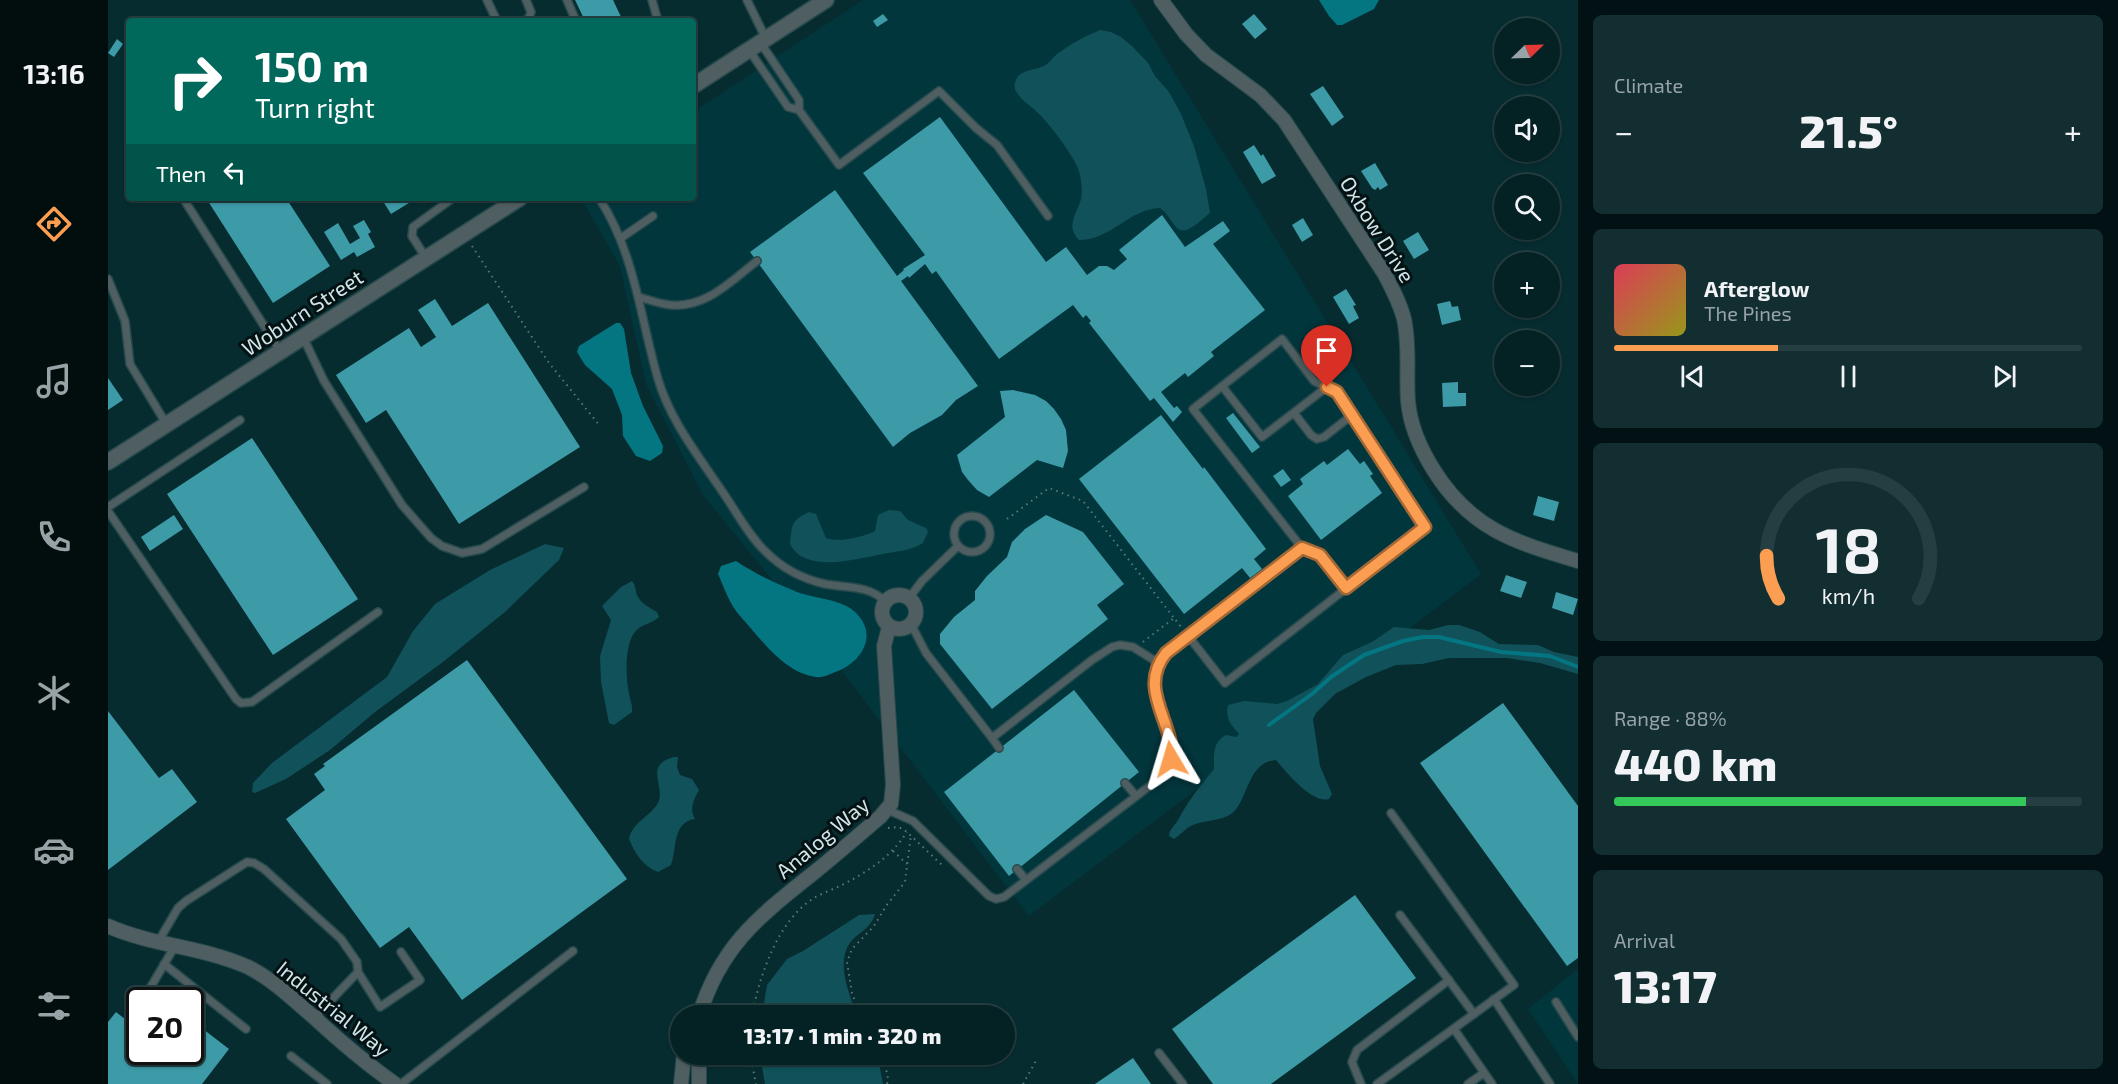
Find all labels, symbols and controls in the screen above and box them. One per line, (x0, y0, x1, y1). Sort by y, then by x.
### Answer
north arrow (1494, 18, 1560, 84)
map controls (1494, 18, 1560, 396)
text: 150 m (255, 40, 369, 90)
icon: right (156, 42, 234, 120)
text: 13:16 (23, 57, 85, 89)
text: Climate (1614, 73, 1683, 97)
text: Turn right (255, 91, 375, 123)
button: sound (1494, 96, 1560, 162)
text: 21.5° (1799, 103, 1898, 157)
text: − (1614, 111, 1633, 151)
text: + (2064, 111, 2082, 151)
icon: left (218, 156, 251, 189)
text: Then (156, 160, 206, 186)
street label: Oxbow Drive (1336, 171, 1420, 287)
button: search (1494, 174, 1560, 240)
icon: directions (33, 203, 75, 245)
button: + (1494, 252, 1560, 318)
street label: Woburn Street (237, 264, 367, 360)
text: Afterglow (1704, 275, 1809, 301)
text: The Pines (1704, 301, 1792, 325)
pin (1301, 325, 1352, 387)
button: − (1494, 330, 1560, 396)
icon: arrive (1310, 334, 1343, 367)
icon: music (33, 360, 75, 402)
icon: previous (1676, 360, 1709, 393)
icon: pause (1832, 360, 1865, 393)
icon: next (1988, 360, 2021, 393)
text: 18 (1815, 511, 1881, 586)
icon: phone (33, 516, 75, 558)
text: km/h (1821, 583, 1875, 608)
icon: climate (33, 672, 75, 714)
text: Range · 88% (1614, 706, 1727, 730)
position arrow (1139, 727, 1203, 791)
text: 440 km (1614, 736, 1777, 790)
street label: Analog Way (771, 791, 873, 883)
icon: car (33, 829, 75, 871)
text: Arrival (1614, 928, 1675, 952)
street label: Industrial Way (273, 955, 395, 1061)
text: 13:17 (1614, 958, 1717, 1012)
icon: filters (33, 985, 75, 1027)
speed limit sign: 20 (126, 987, 204, 1065)
text: 13:17 · 1 min · 320 m (743, 1022, 942, 1048)

